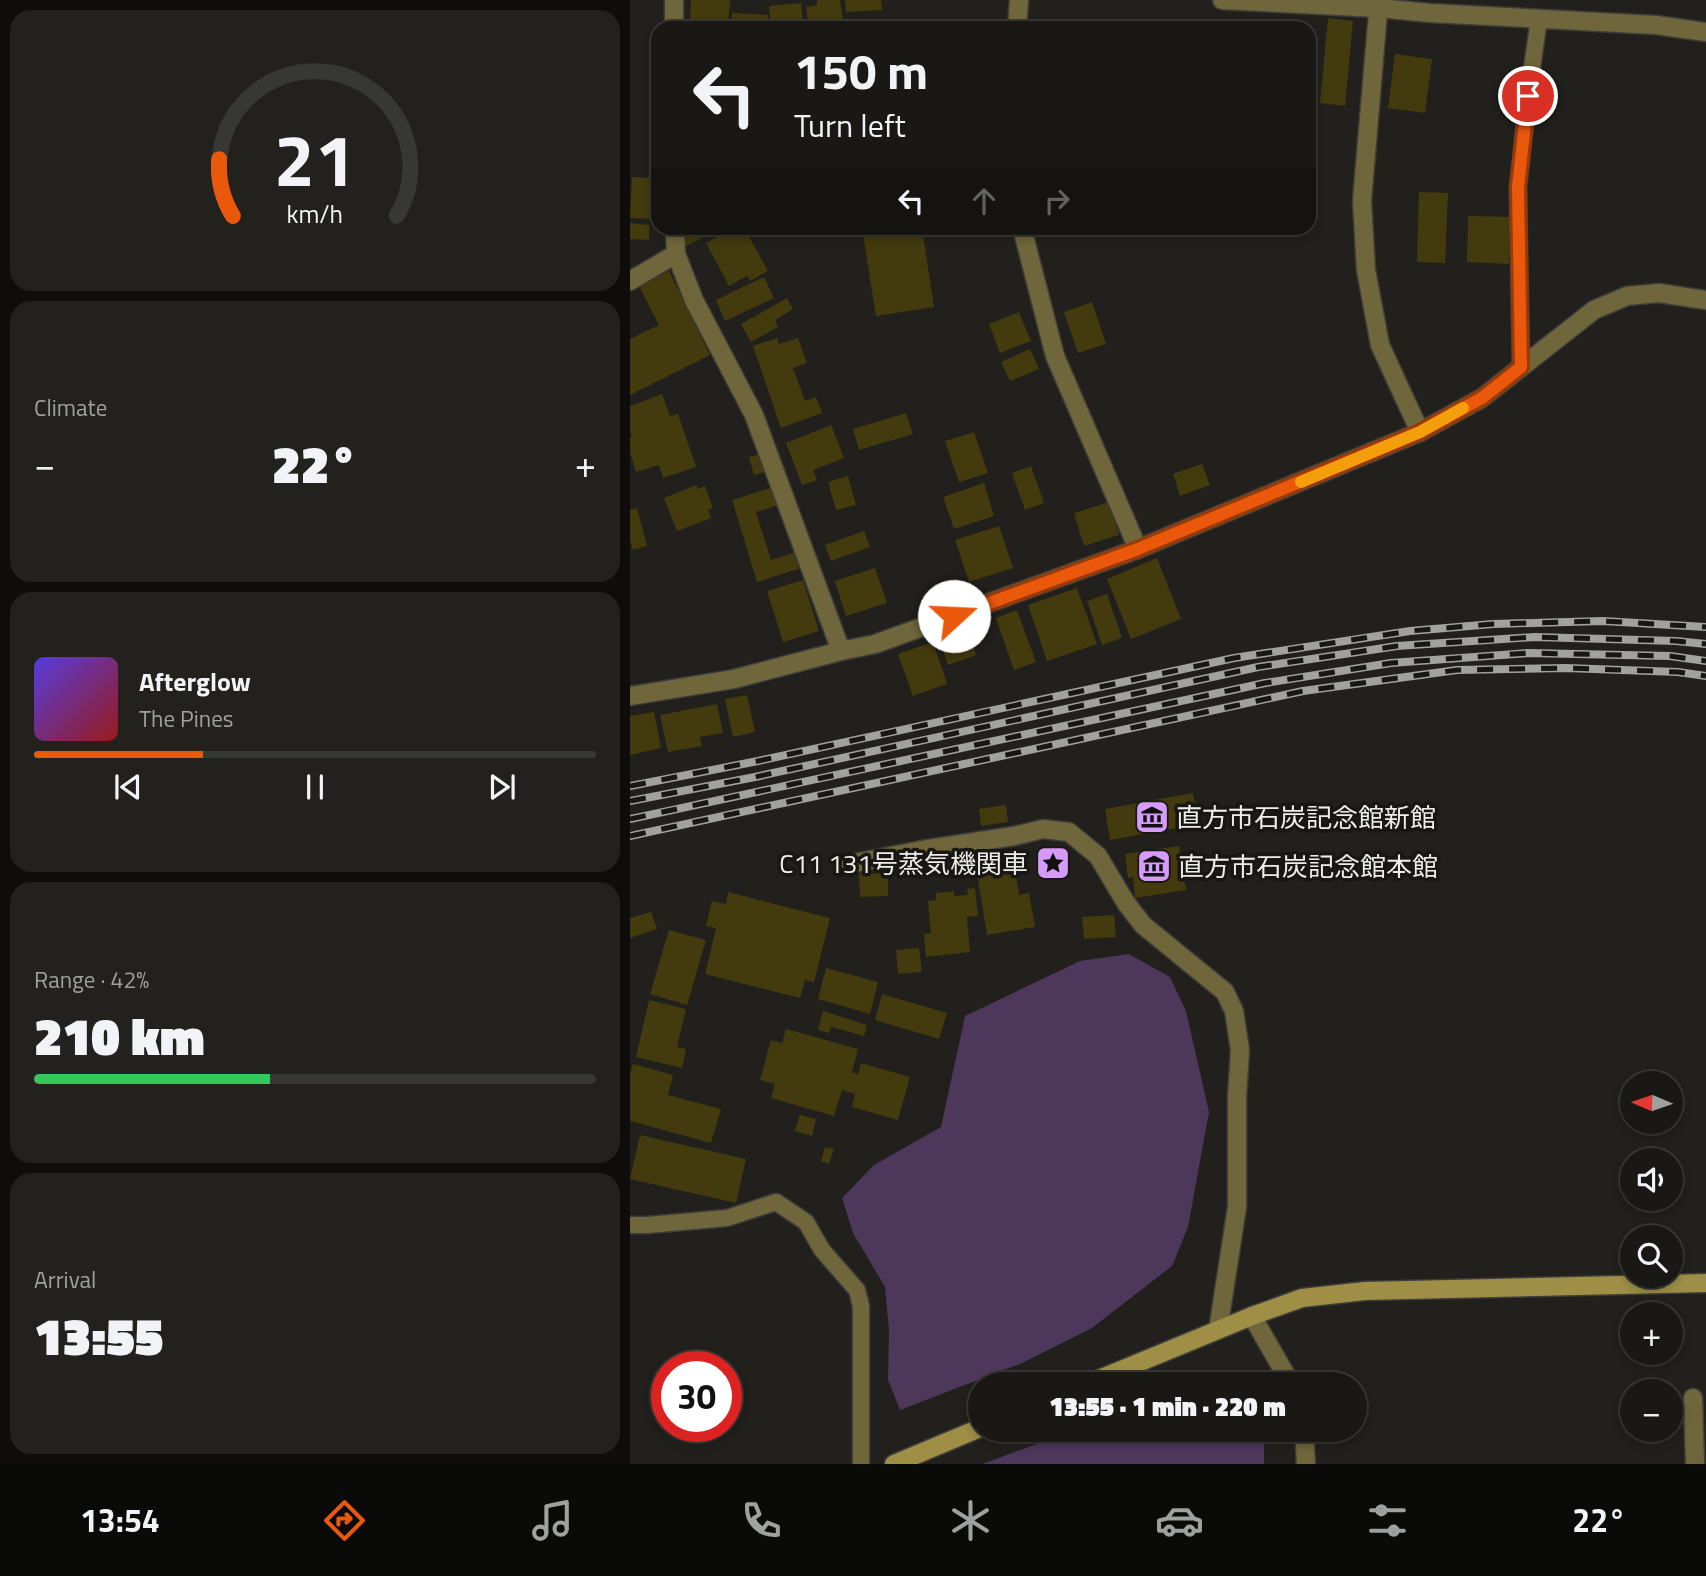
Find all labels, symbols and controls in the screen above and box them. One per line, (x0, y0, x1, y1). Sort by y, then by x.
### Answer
text: 150 m (794, 33, 928, 108)
icon: left (679, 49, 770, 140)
pin (1498, 66, 1558, 126)
icon: arrive (1509, 77, 1547, 115)
text: Turn left (794, 101, 906, 149)
text: 21 (274, 105, 356, 215)
icon: left (892, 182, 930, 220)
icon: ahead (965, 182, 1003, 220)
icon: right (1038, 182, 1076, 220)
text: km/h (287, 195, 343, 233)
text: Climate (34, 390, 107, 425)
text: 22° (272, 424, 358, 503)
text: − (34, 435, 55, 493)
text: + (575, 435, 596, 493)
position arrow (917, 579, 991, 653)
text: Afterglow (139, 662, 251, 701)
text: The Pines (139, 701, 233, 736)
icon: previous (109, 768, 147, 806)
icon: pause (296, 768, 334, 806)
icon: next (483, 768, 521, 806)
museum icon: 直方市石炭記念館新館 (1133, 798, 1171, 836)
place label: 直方市石炭記念館新館 (1176, 798, 1436, 837)
place label: C11 131号蒸気機関車 (779, 844, 1028, 883)
place icon: C11 131号蒸気機関車 (1034, 844, 1072, 882)
museum icon: 直方市石炭記念館本館 (1135, 847, 1173, 885)
place label: 直方市石炭記念館本館 (1178, 847, 1438, 886)
text: Range · 42% (34, 962, 149, 997)
text: 210 km (34, 996, 205, 1075)
north arrow (1620, 1071, 1684, 1134)
map controls (1620, 1071, 1683, 1442)
button: sound (1620, 1148, 1683, 1211)
button: search (1620, 1225, 1683, 1288)
text: Arrival (34, 1262, 96, 1297)
text: 13:55 (34, 1296, 163, 1375)
button: + (1620, 1302, 1683, 1365)
speed limit sign: 30 (651, 1351, 742, 1442)
button: − (1620, 1379, 1683, 1442)
text: 13:55 · 1 min · 220 m (1049, 1387, 1286, 1426)
text: 13:54 (80, 1496, 160, 1544)
icon: directions (320, 1496, 369, 1545)
icon: music (528, 1496, 577, 1545)
icon: phone (737, 1496, 786, 1545)
icon: climate (946, 1496, 995, 1545)
icon: car (1155, 1496, 1204, 1545)
icon: filters (1363, 1496, 1412, 1545)
text: 22° (1572, 1496, 1626, 1544)

